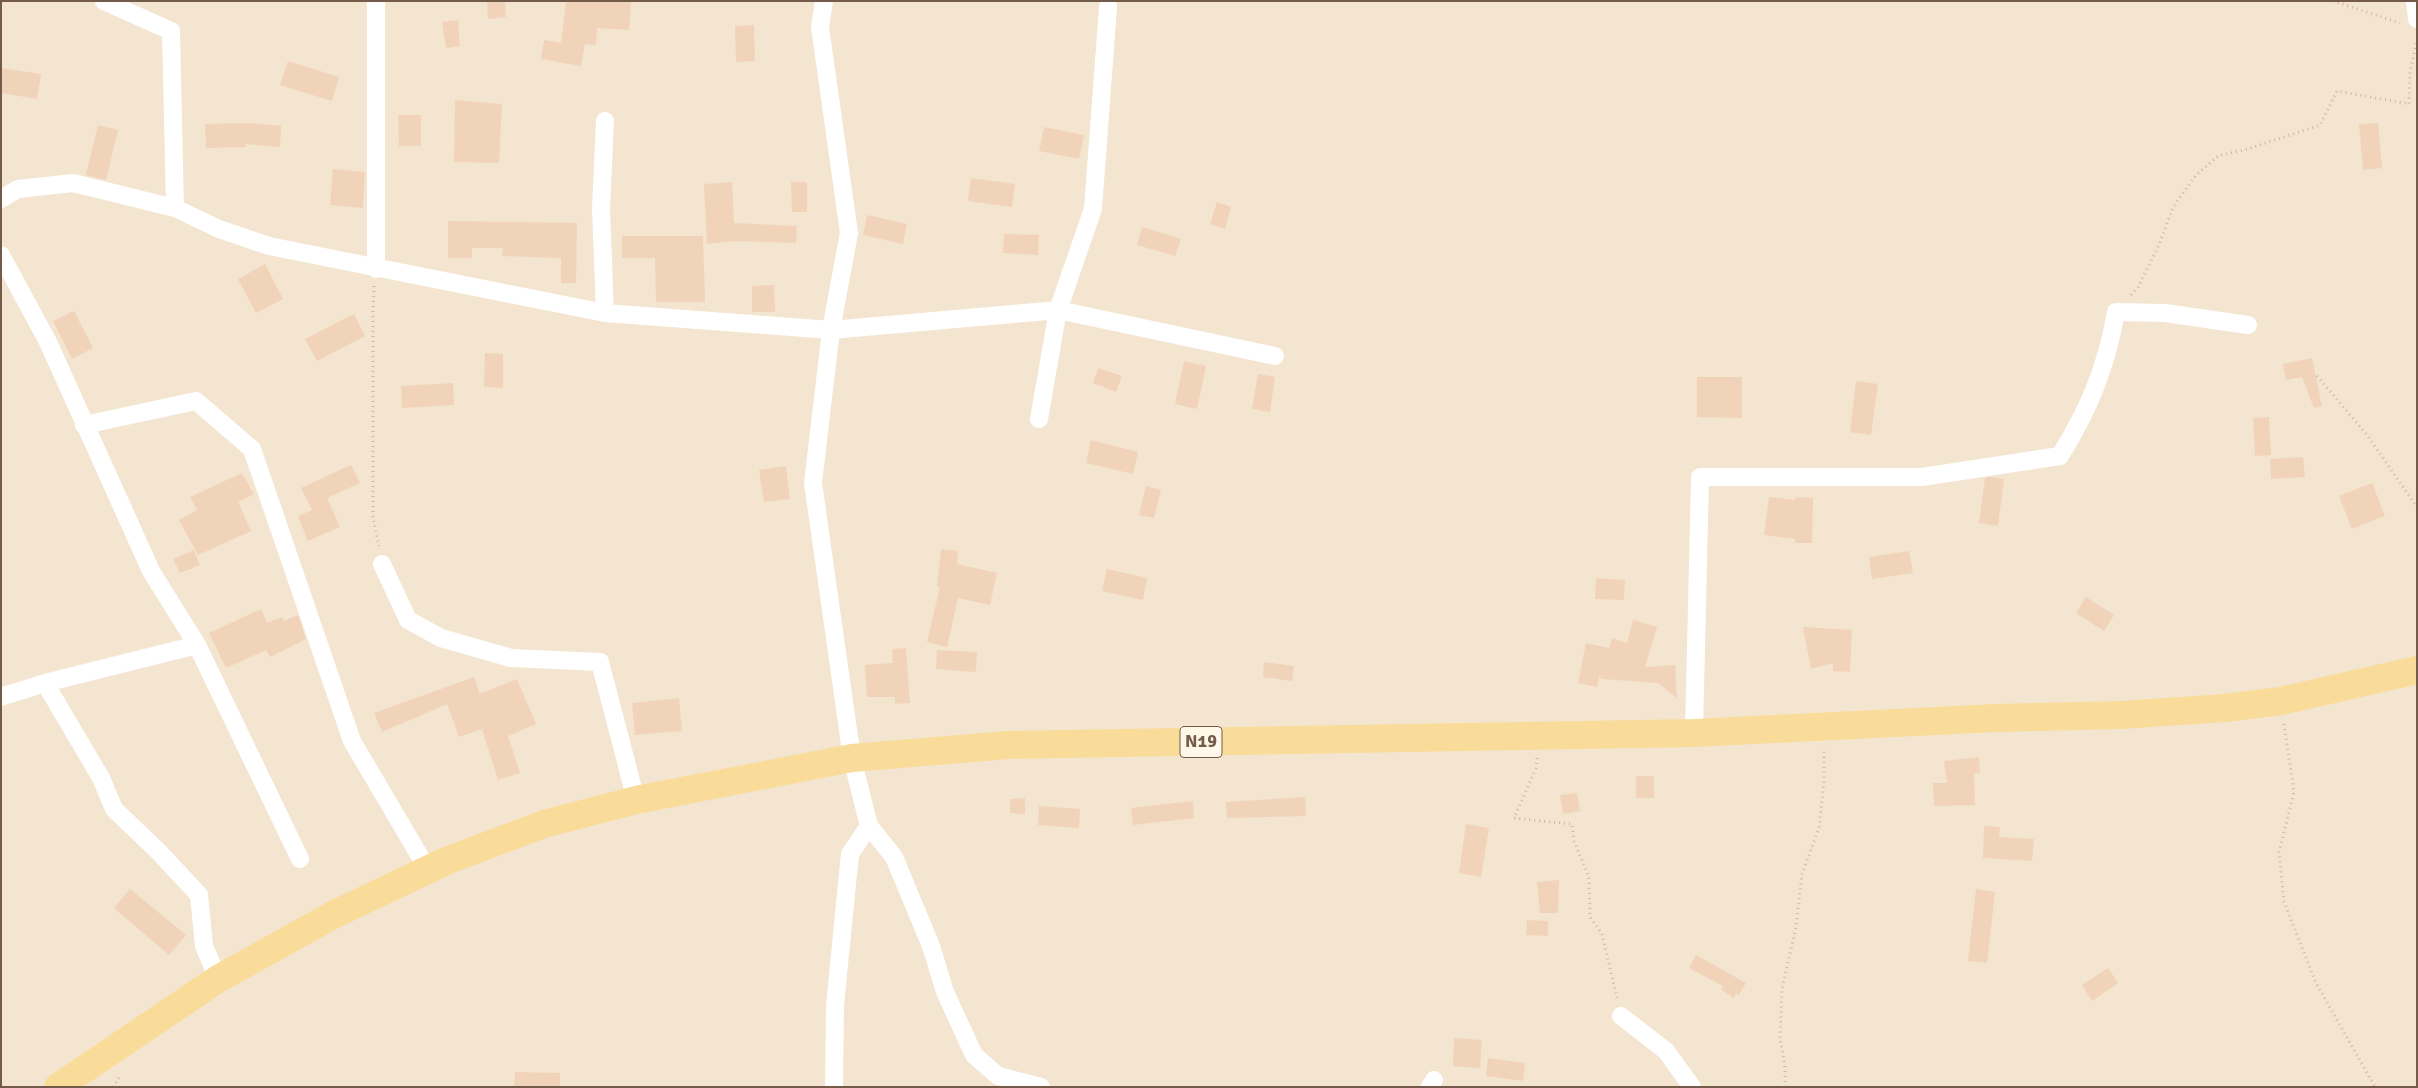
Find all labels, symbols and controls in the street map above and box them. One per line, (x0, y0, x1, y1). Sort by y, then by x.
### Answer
road number: N19 (1180, 726, 1222, 758)

